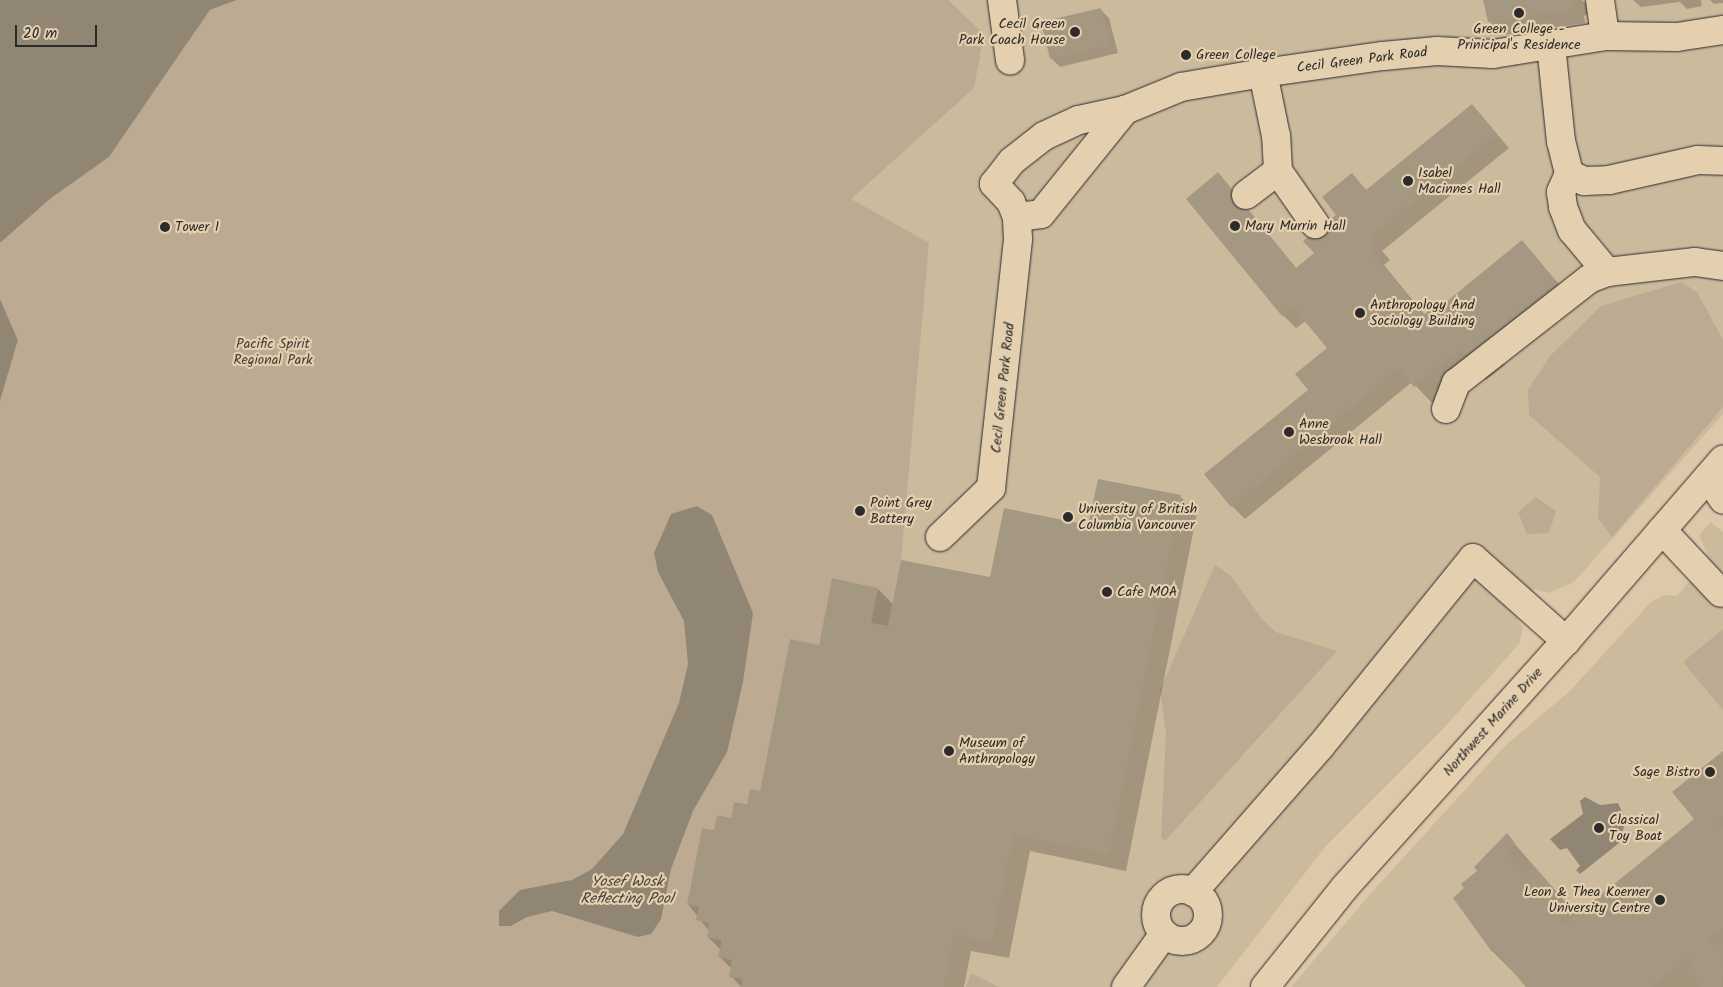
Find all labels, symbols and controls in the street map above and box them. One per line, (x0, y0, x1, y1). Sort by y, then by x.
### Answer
marker: Green College - Prinicipal's Residence (1513, 7, 1525, 19)
scale bar (18, 15, 100, 47)
place label: Cecil Green Park Coach House (959, 16, 1065, 48)
place label: Green College - Prinicipal's Residence (1457, 21, 1581, 54)
text: 20 m (23, 22, 57, 46)
marker: Cecil Green Park Coach House (1069, 26, 1081, 38)
street label: Cecil Green Park Road (1296, 44, 1428, 76)
place label: Green College (1196, 47, 1276, 63)
marker: Green College (1180, 49, 1192, 61)
place label: Isabel Macinnes Hall (1418, 165, 1501, 198)
marker: Isabel Macinnes Hall (1402, 175, 1414, 187)
place label: Mary Murrin Hall (1245, 218, 1346, 234)
place label: Tower 1 (175, 219, 219, 235)
marker: Mary Murrin Hall (1229, 220, 1241, 232)
marker: Tower 1 (159, 221, 171, 233)
place label: Anthropology And Sociology Building (1370, 297, 1475, 330)
marker: Anthropology And Sociology Building (1354, 307, 1366, 319)
street label: Cecil Green Park Road (988, 322, 1018, 454)
park label: Pacific Spirit Regional Park (233, 336, 313, 368)
place label: Anne Wesbrook Hall (1299, 416, 1382, 448)
marker: Anne Wesbrook Hall (1283, 426, 1295, 438)
place label: Point Grey Battery (870, 495, 932, 528)
place label: University of British Columbia Vancouver (1078, 501, 1197, 534)
marker: Point Grey Battery (854, 505, 866, 517)
marker: University of British Columbia Vancouver (1062, 511, 1074, 523)
place label: Cafe MOA (1117, 584, 1177, 600)
marker: Cafe MOA (1101, 586, 1113, 598)
street label: Northwest Marine Drive (1440, 664, 1546, 780)
place label: Museum of Anthropology (959, 735, 1035, 768)
marker: Museum of Anthropology (943, 745, 955, 757)
place label: Sage Bistro (1633, 764, 1700, 780)
marker: Sage Bistro (1704, 766, 1716, 778)
place label: Classical Toy Boat (1609, 812, 1662, 844)
marker: Classical Toy Boat (1593, 822, 1605, 834)
water label: Yosef Wosk Reflecting Pool (581, 873, 673, 908)
place label: Leon & Thea Koerner University Centre (1524, 884, 1650, 916)
marker: Leon & Thea Koerner University Centre (1654, 894, 1666, 906)

